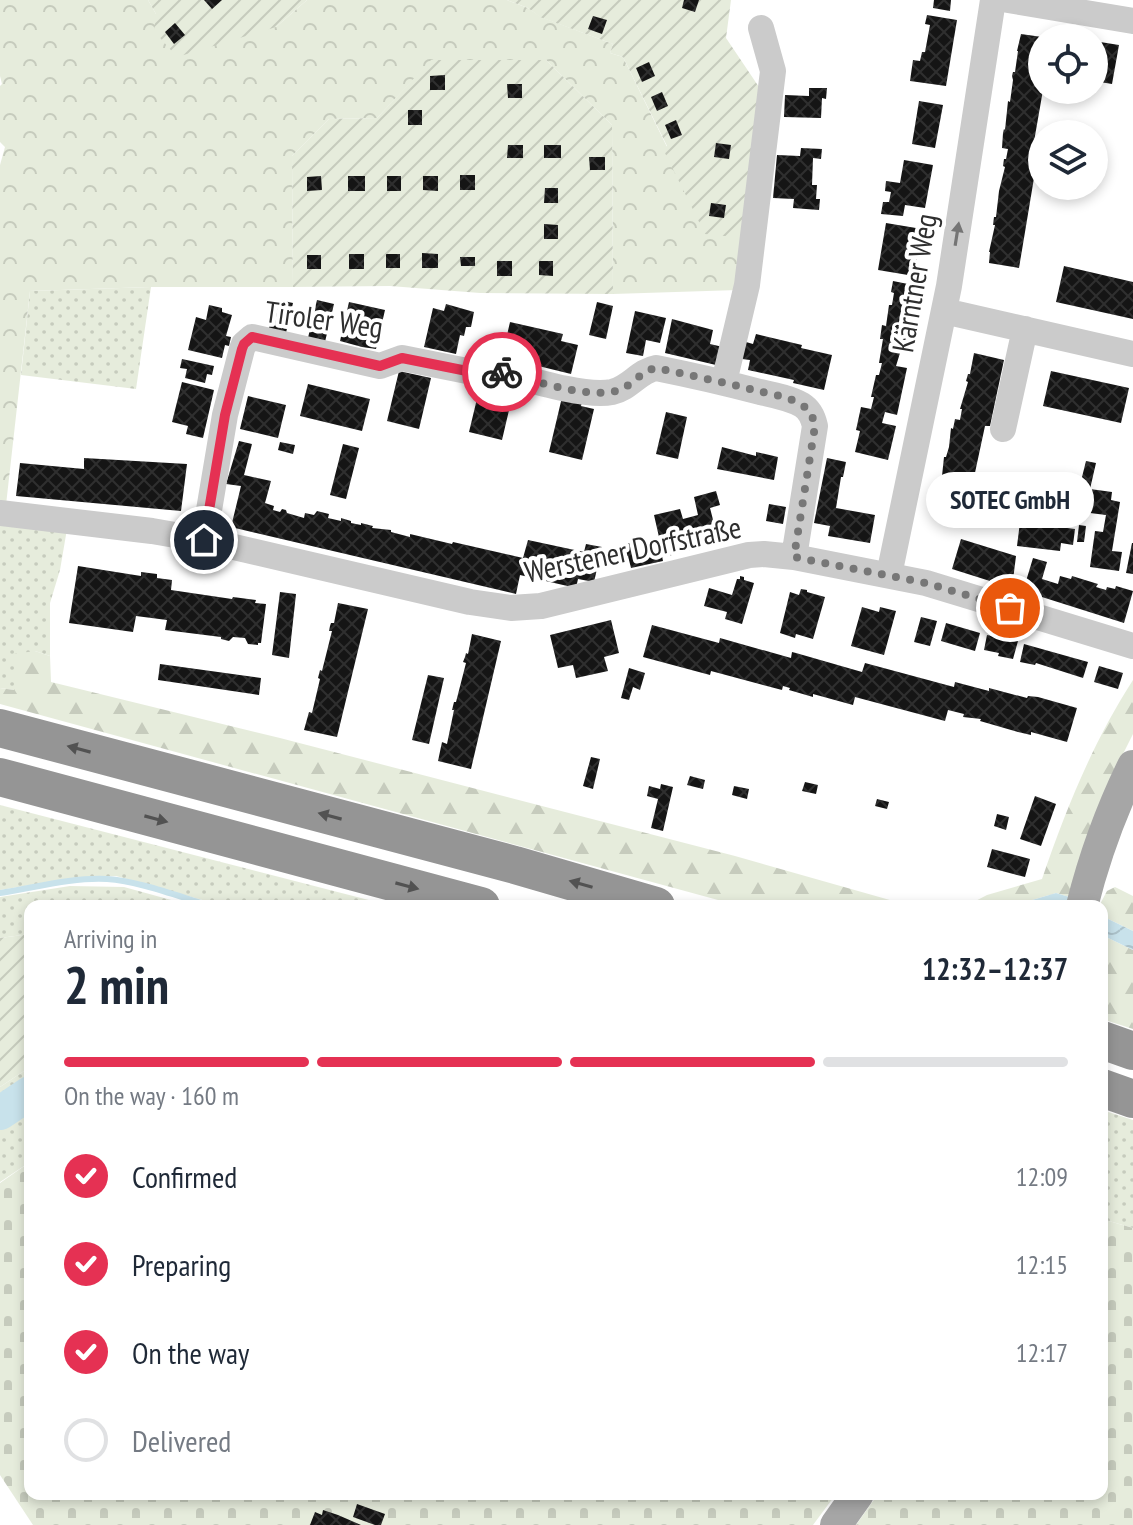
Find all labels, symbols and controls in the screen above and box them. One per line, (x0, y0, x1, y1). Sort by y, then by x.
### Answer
map controls (1028, 24, 1108, 200)
button: locate (1028, 24, 1108, 104)
button: layers (1028, 120, 1108, 200)
street label: Kärntner Weg (882, 210, 945, 355)
one-way arrow (951, 221, 964, 246)
street label: Tiroler Weg (263, 291, 386, 346)
courier (462, 332, 542, 412)
icon: bike (480, 350, 524, 394)
callout: SOTEC GmbH (926, 472, 1094, 528)
text: SOTEC GmbH (950, 483, 1070, 516)
pin (170, 506, 238, 574)
street label: Werstener Dorfstraße (521, 507, 745, 591)
icon: home (182, 518, 226, 562)
pin (976, 574, 1044, 642)
icon: bag (988, 586, 1032, 630)
one-way arrow (67, 742, 91, 755)
one-way arrow (318, 809, 342, 822)
one-way arrow (144, 813, 169, 825)
one-way arrow (569, 877, 593, 890)
one-way arrow (395, 881, 420, 893)
text: Arriving in (64, 922, 157, 955)
text: 12:32–12:37 (922, 949, 1068, 988)
text: 2 min (64, 951, 169, 1018)
text: On the way · 160 m (64, 1079, 239, 1112)
icon: check (64, 1154, 108, 1198)
text: Confirmed (132, 1157, 237, 1196)
text: 12:09 (1016, 1160, 1068, 1193)
icon: check (64, 1242, 108, 1286)
text: Preparing (132, 1245, 231, 1284)
text: 12:15 (1016, 1248, 1068, 1281)
icon: check (64, 1330, 108, 1374)
text: On the way (132, 1333, 249, 1372)
text: 12:17 (1016, 1336, 1068, 1369)
text: Delivered (132, 1421, 231, 1460)

